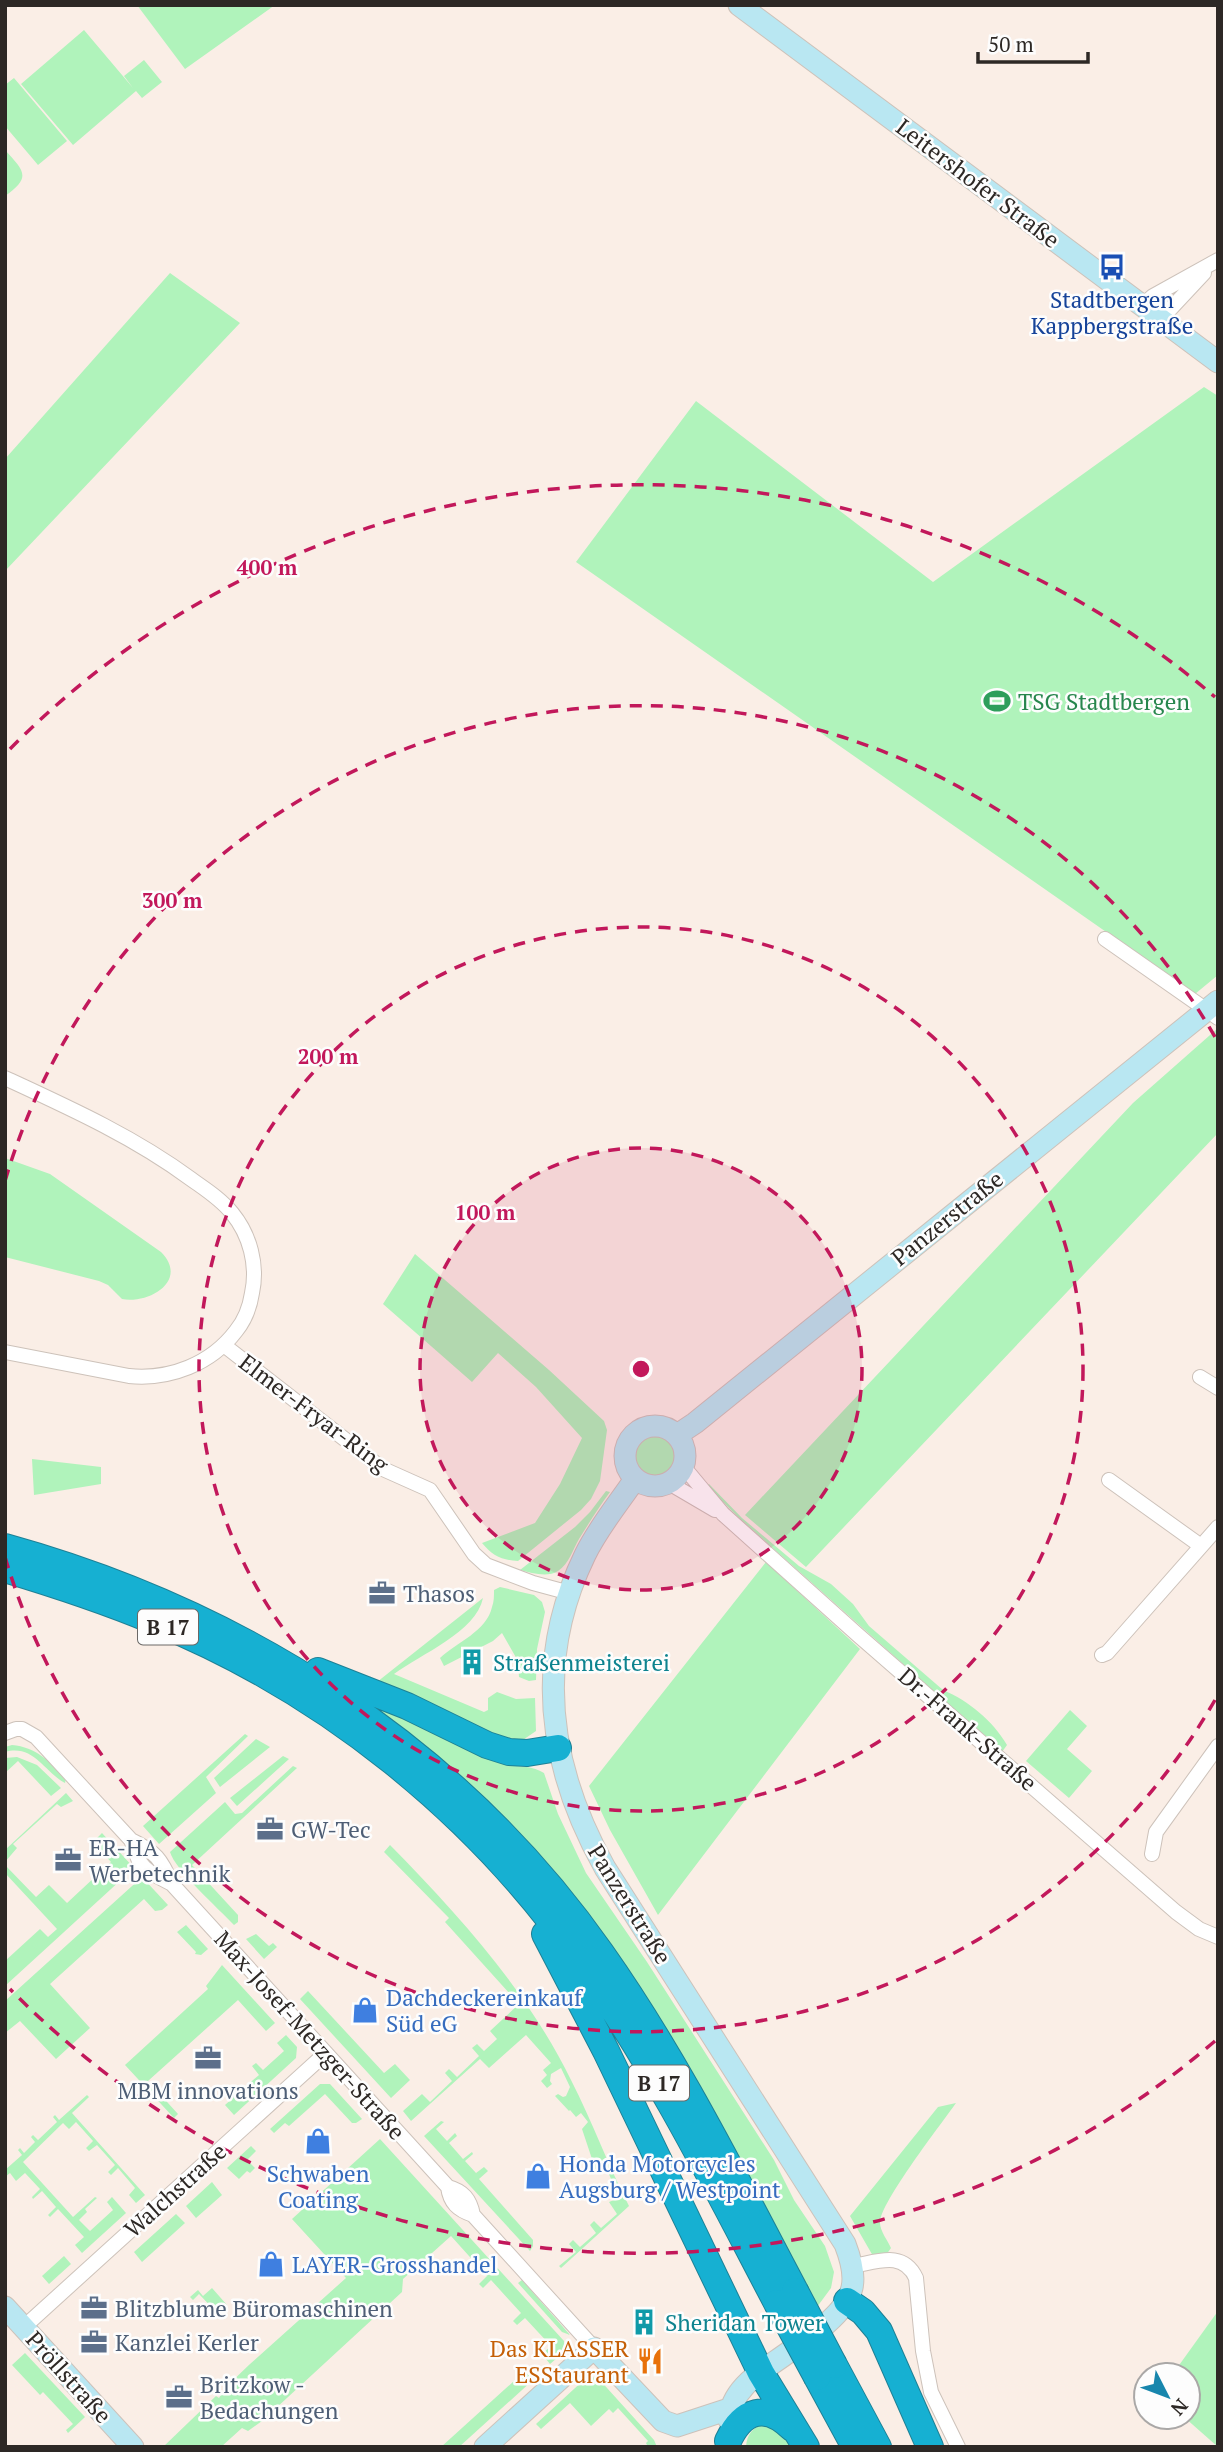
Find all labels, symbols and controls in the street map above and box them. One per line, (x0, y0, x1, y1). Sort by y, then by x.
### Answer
scale bar (978, 21, 1088, 65)
text: 50 m (988, 30, 1034, 58)
street label: Leitershofer Straße (890, 111, 1066, 255)
bus stop icon: Stadtbergen Kappbergstraße (1097, 252, 1127, 282)
place label: Stadtbergen Kappbergstraße (1031, 284, 1193, 341)
text: 400 m (237, 553, 298, 581)
sports icon: TSG Stadtbergen (982, 686, 1012, 716)
place label: TSG Stadtbergen (1018, 686, 1190, 717)
text: 300 m (142, 886, 203, 914)
text: 200 m (298, 1042, 359, 1070)
street label: Panzerstraße (885, 1163, 1009, 1273)
text: 100 m (455, 1198, 516, 1226)
street label: Elmer-Fryar-Ring (233, 1347, 396, 1480)
centre of rings (629, 1357, 653, 1381)
office icon: Thasos (367, 1578, 397, 1608)
place label: Thasos (403, 1578, 475, 1609)
road number: B 17 (138, 1610, 198, 1644)
building icon: Straßenmeisterei (457, 1647, 487, 1677)
place label: Straßenmeisterei (493, 1647, 670, 1678)
street label: Dr.-Frank-Straße (892, 1660, 1044, 1798)
office icon: GW-Tec (255, 1814, 285, 1844)
place label: GW-Tec (291, 1814, 371, 1845)
place label: ER-HA Werbetechnik (89, 1832, 230, 1889)
street label: Panzerstraße (581, 1838, 679, 1970)
office icon: ER-HA Werbetechnik (53, 1845, 83, 1875)
street label: Max-Josef-Metzger-Straße (208, 1924, 412, 2146)
place label: Dachdeckereinkauf Süd eG (386, 1982, 584, 2039)
shop icon: Dachdeckereinkauf Süd eG (350, 1995, 380, 2025)
office icon: MBM innovations (193, 2043, 223, 2073)
road number: B 17 (629, 2066, 689, 2100)
place label: MBM innovations (117, 2075, 299, 2106)
shop icon: Schwaben Coating (303, 2126, 333, 2156)
street label: Walchstraße (117, 2136, 233, 2244)
place label: Honda Motorcycles Augsburg / Westpoint (559, 2148, 781, 2205)
place label: Schwaben Coating (267, 2158, 370, 2215)
shop icon: Honda Motorcycles Augsburg / Westpoint (523, 2161, 553, 2191)
shop icon: LAYER-Grosshandel (256, 2249, 286, 2279)
place label: LAYER-Grosshandel (292, 2249, 498, 2280)
office icon: Blitzblume Büromaschinen (79, 2293, 109, 2323)
place label: Blitzblume Büromaschinen (115, 2293, 393, 2324)
building icon: Sheridan Tower (629, 2307, 659, 2337)
place label: Sheridan Tower (665, 2307, 824, 2338)
street label: Pröllstraße (19, 2324, 119, 2430)
office icon: Kanzlei Kerler (79, 2327, 109, 2357)
place label: Kanzlei Kerler (115, 2327, 259, 2358)
place label: Das KLASSER ESStaurant (490, 2333, 629, 2390)
restaurant icon: Das KLASSER ESStaurant (635, 2346, 665, 2376)
north arrow (1132, 2361, 1202, 2431)
place label: Britzkow - Bedachungen (200, 2369, 339, 2426)
office icon: Britzkow - Bedachungen (164, 2382, 194, 2412)
text: N (1165, 2394, 1194, 2422)

